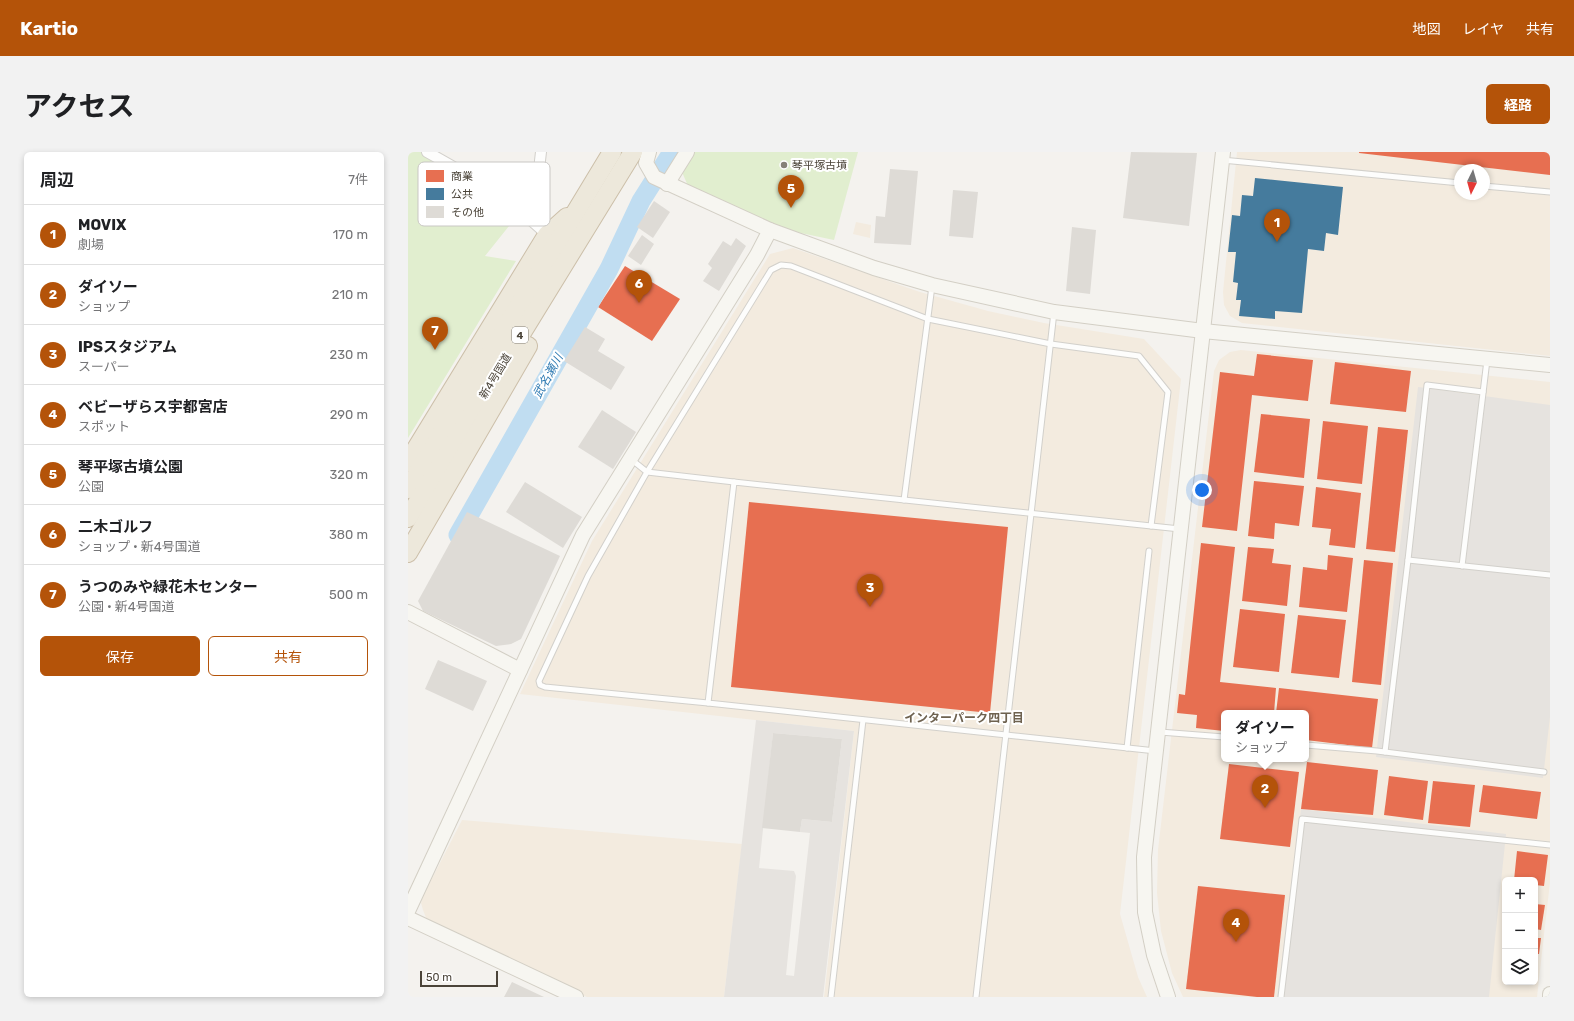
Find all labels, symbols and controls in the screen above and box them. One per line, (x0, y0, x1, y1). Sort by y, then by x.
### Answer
text: Kartio (20, 17, 78, 40)
text: 地図 (1412, 21, 1440, 38)
text: レイヤ (1462, 21, 1504, 38)
text: 共有 (1526, 21, 1554, 38)
button: 経路 (1486, 84, 1550, 124)
text: アクセス (24, 90, 135, 123)
place label: 琴平塚古墳 (792, 159, 847, 172)
marker: 琴平塚古墳 (779, 160, 789, 170)
legend (418, 162, 550, 226)
north arrow (1454, 164, 1490, 200)
text: 周辺 (40, 170, 74, 190)
text: 商業 (451, 170, 473, 183)
text: 7件 (348, 172, 368, 187)
pin: 5 (778, 175, 804, 208)
text: 公共 (451, 188, 473, 201)
text: その他 (451, 206, 484, 219)
pin: 1 (1264, 209, 1290, 242)
text: MOVIX (78, 216, 126, 234)
text: 1 (50, 227, 56, 242)
text: 170 m (333, 227, 368, 242)
text: 劇場 (78, 237, 104, 252)
pin: 6 (626, 270, 652, 303)
text: ダイソー (78, 278, 138, 296)
text: 2 (49, 287, 57, 302)
text: 210 m (332, 287, 368, 302)
text: ショップ (78, 299, 130, 314)
pin: 7 (422, 317, 448, 350)
road number: 4 (512, 327, 528, 343)
text: IPSスタジアム (78, 338, 177, 356)
text: 3 (49, 347, 57, 362)
text: 230 m (330, 347, 368, 362)
water label: 武名瀬川 (530, 350, 567, 400)
street label: 新4号国道 (477, 351, 514, 401)
text: スーパー (78, 359, 130, 374)
text: ベビーザらス宇都宮店 (78, 398, 228, 416)
text: 4 (49, 407, 57, 422)
text: 290 m (330, 407, 368, 422)
text: スポット (78, 419, 130, 434)
text: 琴平塚古墳公園 (78, 458, 183, 476)
text: 5 (49, 467, 57, 482)
text: 320 m (330, 467, 368, 482)
text: 公園 (78, 479, 104, 494)
your location (1192, 480, 1212, 500)
text: 二木ゴルフ (78, 518, 153, 536)
text: 6 (49, 527, 57, 542)
text: 380 m (329, 527, 368, 542)
text: ショップ · 新4号国道 (78, 539, 201, 554)
pin: 3 (857, 574, 883, 607)
text: うつのみや緑花木センター (78, 578, 258, 596)
text: 7 (49, 587, 57, 602)
text: 500 m (329, 587, 368, 602)
text: 公園 · 新4号国道 (78, 599, 175, 614)
button: 保存 (40, 636, 200, 676)
button: 共有 (208, 636, 368, 676)
popup (1221, 710, 1309, 762)
district label: インターパーク四丁目 (904, 711, 1024, 725)
text: ダイソー (1235, 719, 1295, 737)
text: ショップ (1235, 740, 1287, 755)
pin: 2 (1252, 775, 1278, 808)
map controls (1502, 877, 1538, 985)
button: + (1502, 877, 1538, 913)
pin: 4 (1223, 909, 1249, 942)
button: − (1502, 913, 1538, 949)
button: layers (1502, 949, 1538, 985)
scale bar (420, 969, 498, 988)
text: 50 m (426, 971, 452, 984)

